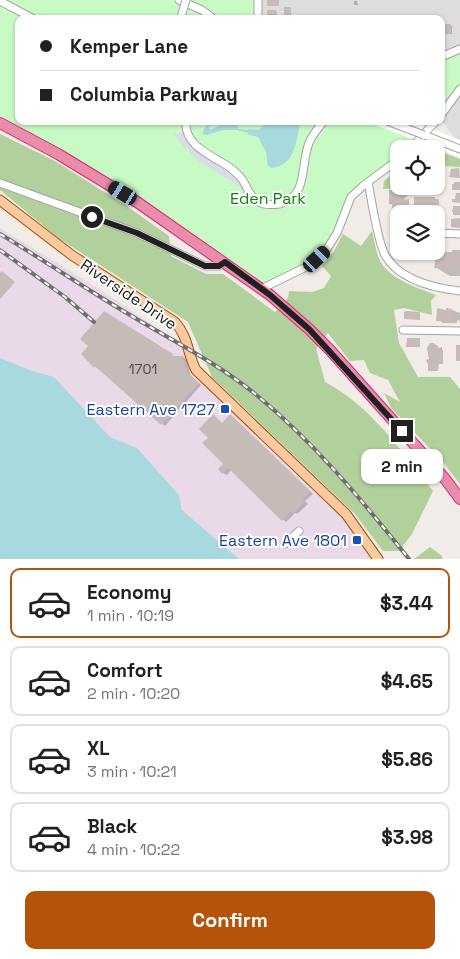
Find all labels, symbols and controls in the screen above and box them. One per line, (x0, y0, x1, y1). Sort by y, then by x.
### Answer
text: Kemper Lane (70, 34, 188, 59)
text: Columbia Parkway (70, 82, 238, 107)
map controls (390, 140, 445, 260)
button: locate (390, 140, 445, 195)
car (106, 179, 139, 207)
park label: Eden Park (230, 188, 306, 209)
button: layers (390, 205, 445, 260)
route start (81, 206, 103, 228)
car (300, 243, 333, 275)
street label: Riverside Drive (76, 254, 181, 334)
house number: 1701 (129, 360, 157, 378)
place label: Eastern Ave 1727 (87, 399, 215, 420)
marker: Eastern Ave 1727 (219, 403, 231, 415)
route end (391, 420, 413, 442)
callout: 2 min (361, 448, 443, 484)
text: 2 min (381, 456, 423, 477)
place label: Eastern Ave 1801 (219, 530, 347, 551)
marker: Eastern Ave 1801 (351, 534, 363, 546)
text: Economy (87, 580, 171, 605)
icon: car (27, 581, 72, 626)
text: $3.44 (380, 591, 433, 616)
text: 1 min · 10:19 (87, 605, 174, 626)
text: Comfort (87, 658, 163, 683)
icon: car (27, 659, 72, 704)
text: $4.65 (381, 669, 433, 694)
text: 2 min · 10:20 (87, 683, 180, 704)
text: XL (87, 736, 110, 761)
icon: car (27, 737, 72, 782)
text: $5.86 (381, 747, 433, 772)
text: 3 min · 10:21 (87, 761, 177, 782)
text: Black (87, 814, 137, 839)
icon: car (27, 815, 72, 860)
text: $3.98 (381, 825, 433, 850)
text: 4 min · 10:22 (87, 839, 180, 860)
button: Confirm (25, 891, 435, 949)

